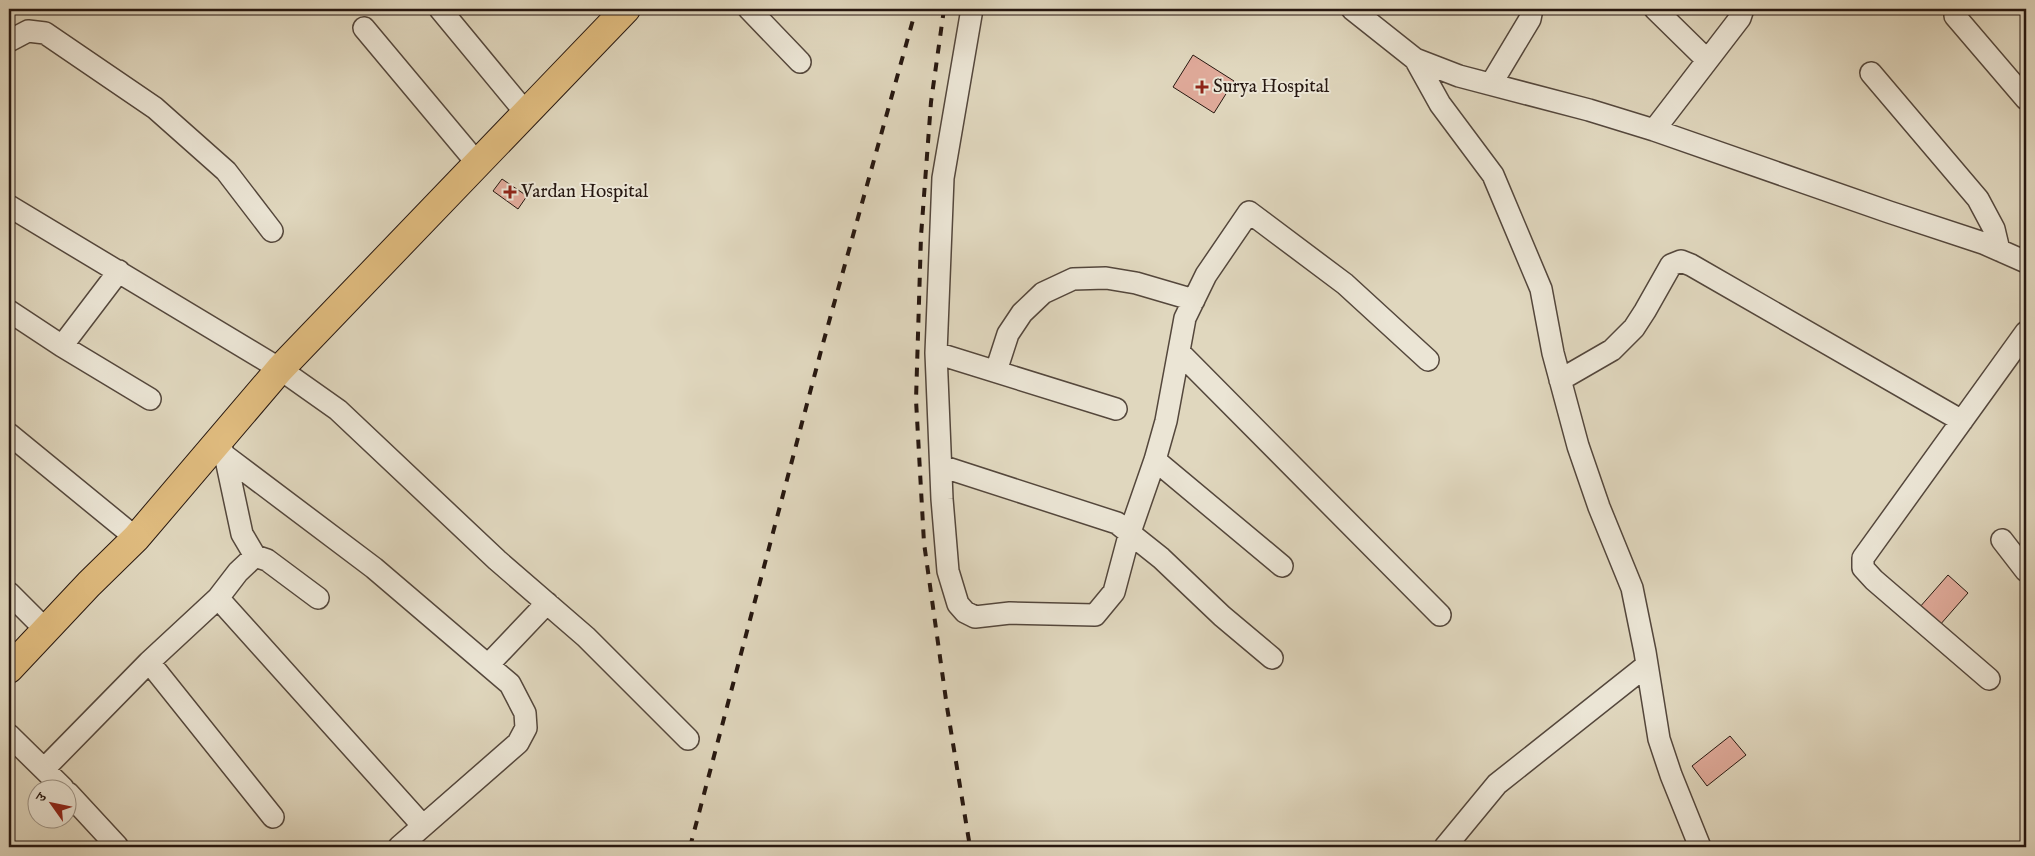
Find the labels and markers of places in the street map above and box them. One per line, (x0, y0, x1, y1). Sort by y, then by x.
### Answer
place label: Surya Hospital (1213, 75, 1330, 99)
marker: Surya Hospital (1195, 80, 1209, 94)
place label: Vardan Hospital (520, 180, 649, 204)
marker: Vardan Hospital (503, 185, 517, 199)

